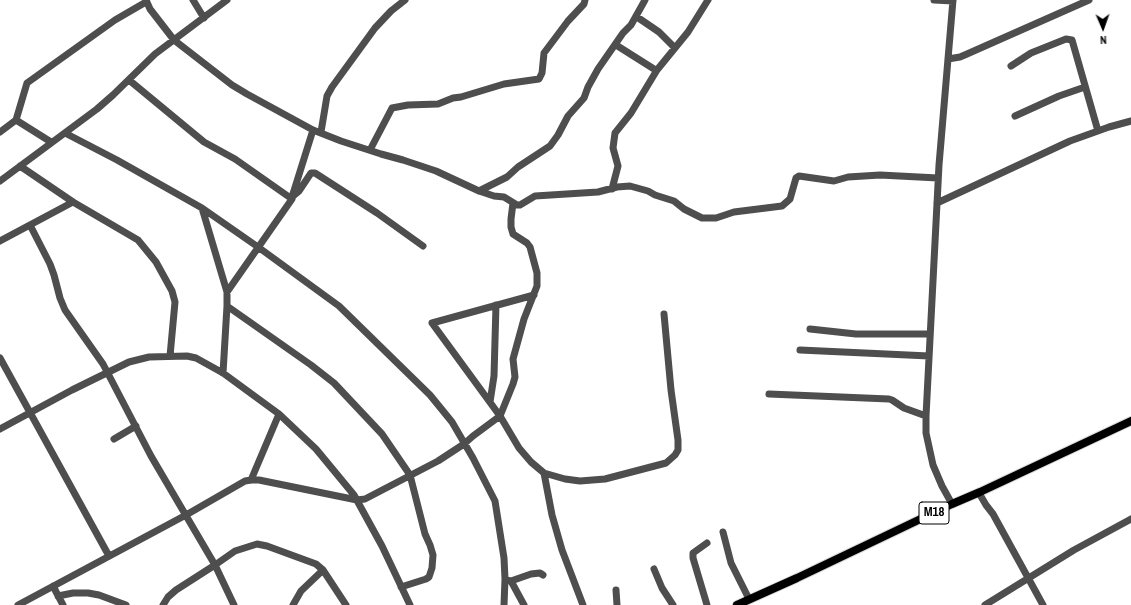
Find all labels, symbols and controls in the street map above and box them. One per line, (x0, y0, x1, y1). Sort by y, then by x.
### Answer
north arrow (1083, 8, 1123, 48)
text: N (1100, 33, 1107, 47)
road number: M18 (919, 502, 949, 524)

